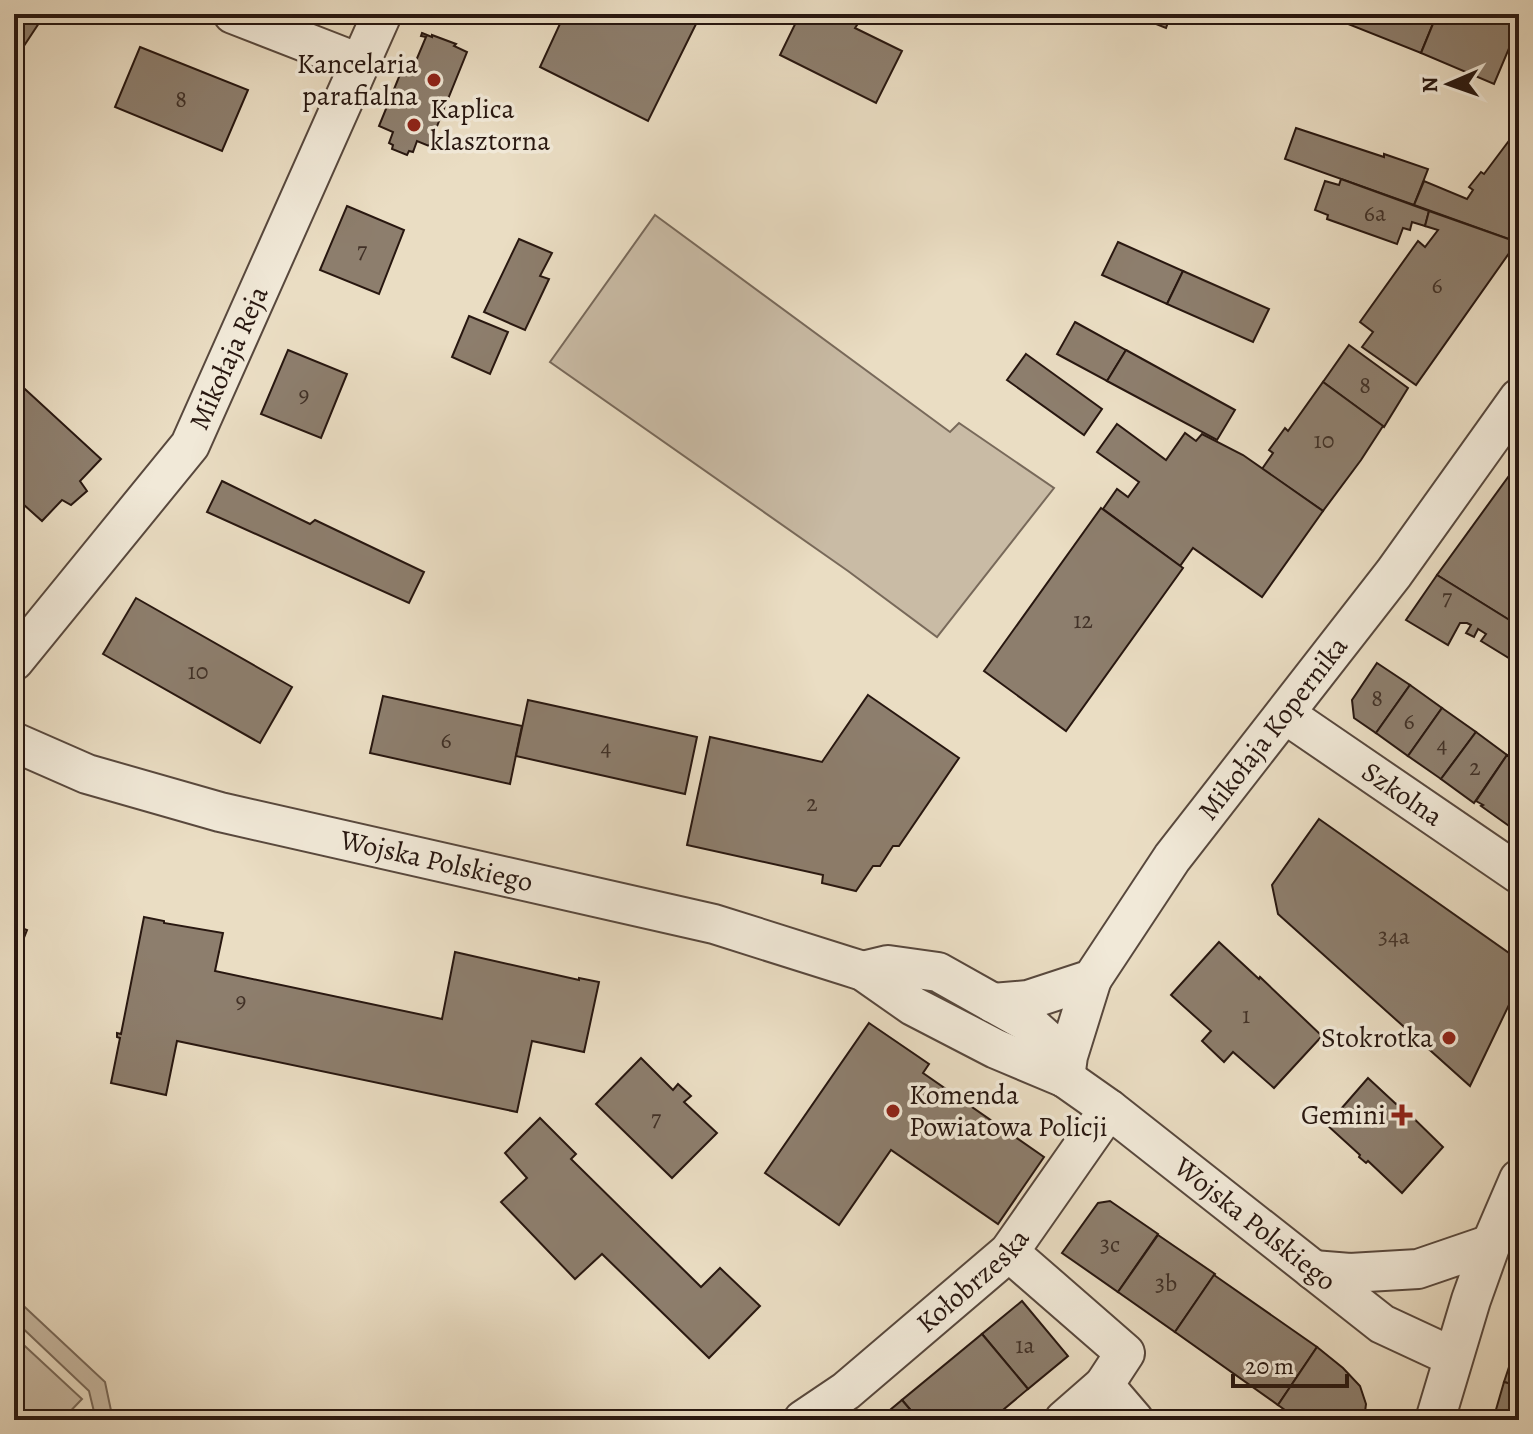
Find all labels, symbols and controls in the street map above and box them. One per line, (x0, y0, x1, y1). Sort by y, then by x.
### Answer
north arrow (1409, 44, 1489, 124)
place label: Kancelaria parafialna (297, 45, 418, 115)
marker: Kancelaria parafialna (425, 71, 443, 89)
text: N (1415, 76, 1445, 93)
house number: 8 (175, 83, 187, 115)
place label: Kaplica klasztorna (430, 90, 550, 160)
marker: Kaplica klasztorna (405, 116, 423, 134)
house number: 6a (1364, 197, 1387, 229)
house number: 7 (357, 234, 368, 266)
house number: 6 (1431, 269, 1443, 301)
street label: Mikołaja Reja (180, 280, 277, 436)
house number: 8 (1359, 369, 1371, 401)
house number: 9 (299, 378, 309, 410)
house number: 10 (1314, 424, 1335, 456)
house number: 7 (1442, 581, 1453, 613)
house number: 12 (1073, 604, 1093, 636)
street label: Mikołaja Kopernika (1189, 628, 1357, 828)
house number: 10 (188, 655, 209, 687)
house number: 8 (1371, 682, 1383, 714)
house number: 6 (1403, 705, 1415, 737)
house number: 6 (440, 724, 452, 756)
house number: 4 (1437, 728, 1448, 760)
house number: 4 (601, 731, 612, 763)
house number: 2 (1469, 751, 1481, 783)
street label: Szkolna (1354, 753, 1450, 835)
house number: 2 (806, 787, 818, 819)
street label: Wojska Polskiego (335, 821, 537, 901)
house number: 34a (1378, 920, 1411, 952)
house number: 9 (236, 984, 246, 1016)
house number: 1 (1242, 999, 1250, 1031)
place label: Stokrotka (1321, 1019, 1433, 1057)
marker: Stokrotka (1440, 1029, 1458, 1047)
place label: Komenda Powiatowa Policji (909, 1076, 1108, 1146)
place label: Gemini (1301, 1096, 1386, 1134)
house number: 7 (651, 1102, 662, 1134)
marker: Komenda Powiatowa Policji (884, 1102, 902, 1120)
marker: Gemini (1393, 1106, 1411, 1124)
street label: Wojska Polskiego (1165, 1148, 1344, 1300)
street label: Kołobrzeska (908, 1221, 1038, 1342)
house number: 3c (1100, 1228, 1120, 1260)
house number: 3b (1155, 1267, 1177, 1299)
house number: 1a (1015, 1329, 1036, 1361)
scale bar (1233, 1338, 1347, 1388)
text: 20 m (1245, 1350, 1294, 1382)

